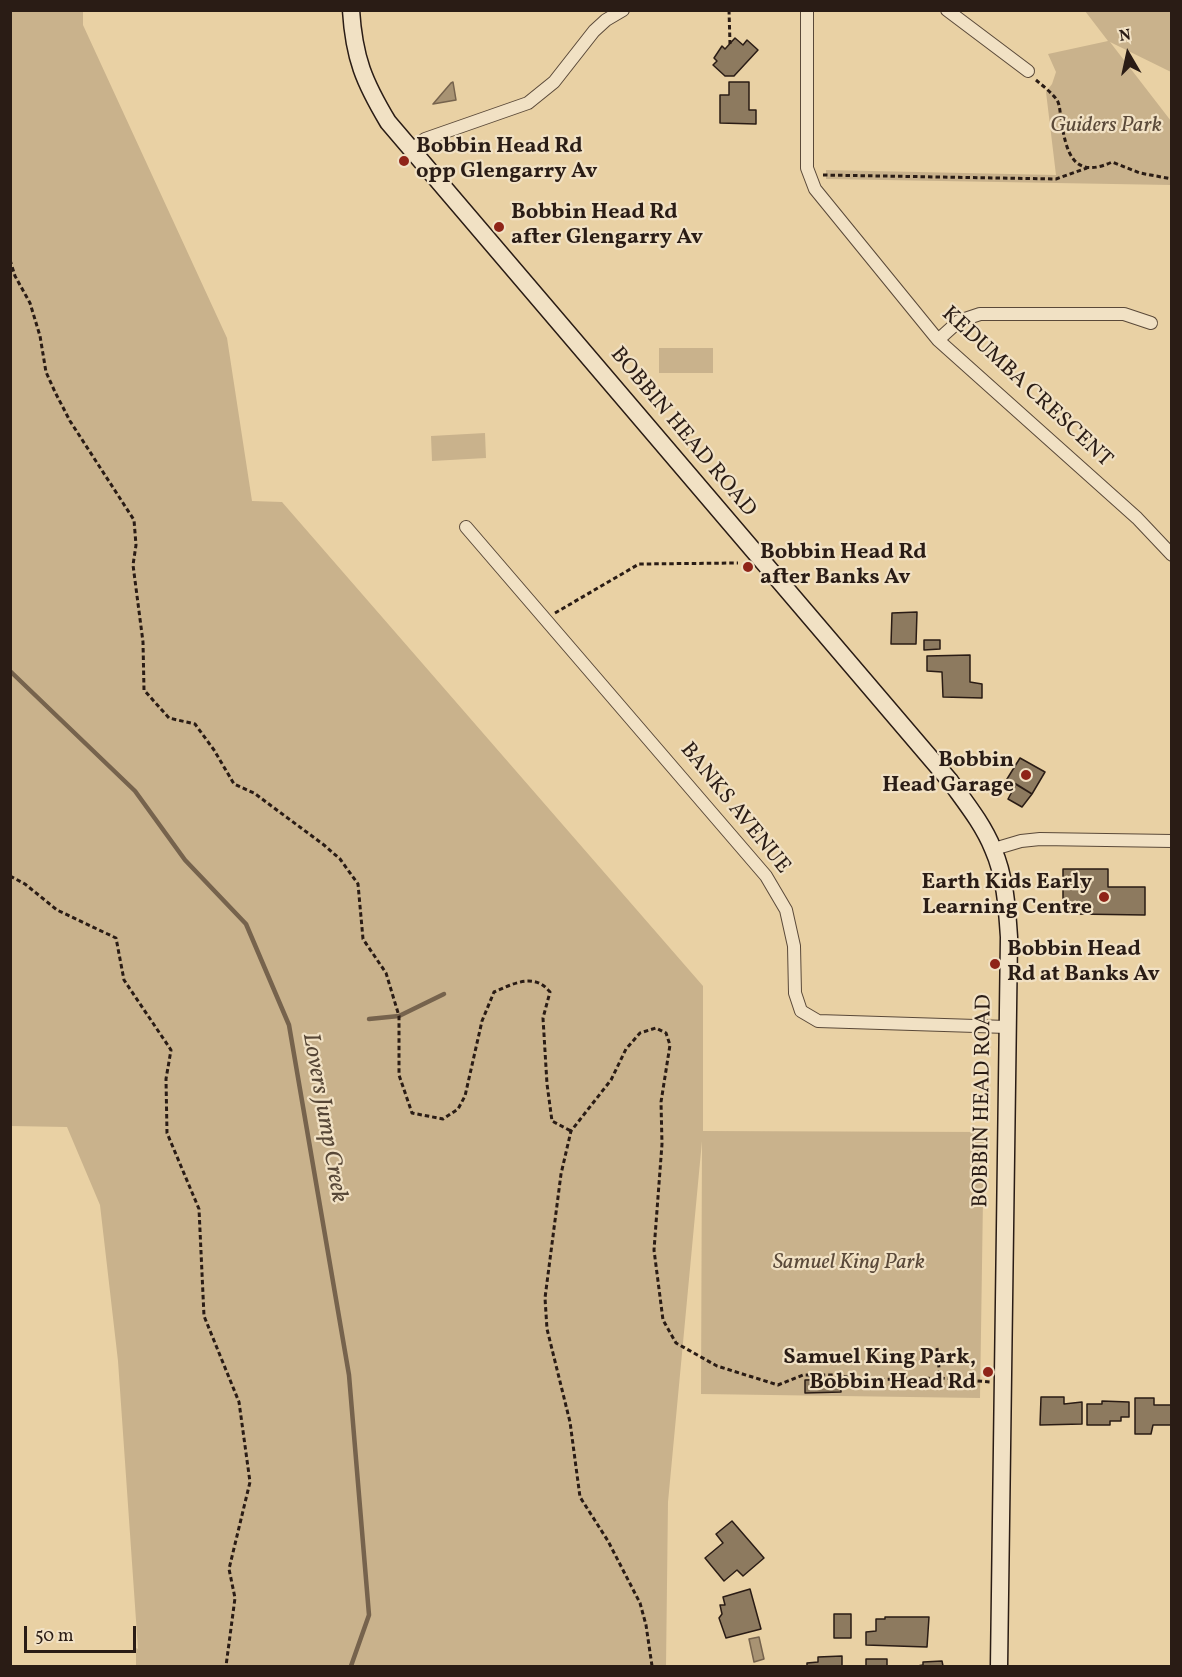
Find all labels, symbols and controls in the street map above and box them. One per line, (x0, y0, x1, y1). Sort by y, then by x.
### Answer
north arrow (1098, 24, 1158, 84)
text: N (1118, 24, 1133, 48)
park label: Guiders Park (1050, 114, 1162, 140)
place label: Bobbin Head Rd opp Glengarry Av (416, 135, 597, 186)
marker: Bobbin Head Rd opp Glengarry Av (397, 154, 411, 168)
place label: Bobbin Head Rd after Glengarry Av (511, 201, 703, 252)
marker: Bobbin Head Rd after Glengarry Av (492, 220, 506, 234)
street label: KEDUMBA CRESCENT (935, 302, 1117, 474)
street label: BOBBIN HEAD ROAD (603, 343, 761, 523)
place label: Bobbin Head Rd after Banks Av (760, 541, 927, 592)
marker: Bobbin Head Rd after Banks Av (741, 560, 755, 574)
street label: BANKS AVENUE (673, 738, 795, 880)
place label: Bobbin Head Garage (882, 749, 1014, 800)
marker: Bobbin Head Garage (1019, 768, 1033, 782)
place label: Earth Kids Early Learning Centre (921, 871, 1092, 922)
marker: Earth Kids Early Learning Centre (1097, 890, 1111, 904)
place label: Bobbin Head Rd at Banks Av (1007, 938, 1160, 990)
marker: Bobbin Head Rd at Banks Av (988, 957, 1002, 971)
street label: BOBBIN HEAD ROAD (969, 994, 999, 1208)
water label: Lovers Jump Creek (294, 1031, 352, 1205)
park label: Samuel King Park (773, 1251, 925, 1277)
place label: Samuel King Park, Bobbin Head Rd (783, 1346, 976, 1398)
marker: Samuel King Park, Bobbin Head Rd (981, 1365, 995, 1379)
scale bar (27, 1614, 140, 1652)
text: 50 m (35, 1624, 74, 1649)

